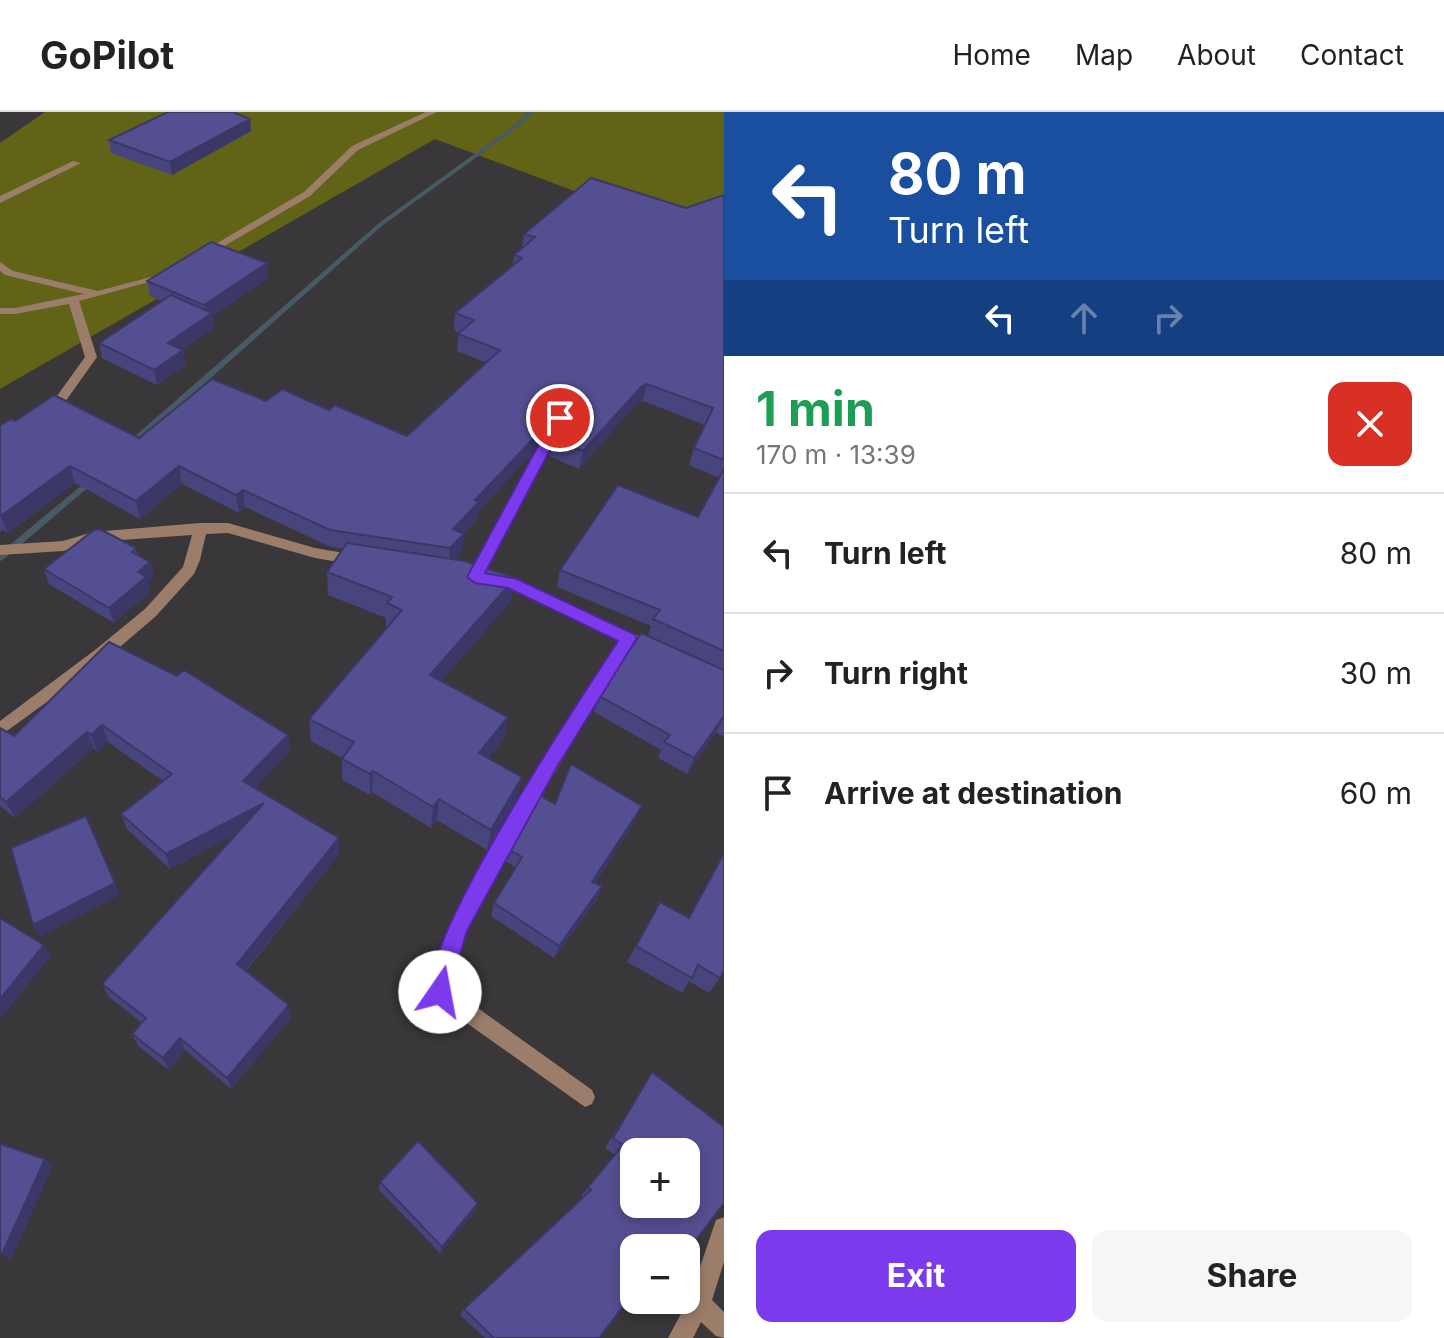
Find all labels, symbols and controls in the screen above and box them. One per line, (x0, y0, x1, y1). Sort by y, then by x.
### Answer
text: GoPilot (40, 32, 174, 78)
text: Home (952, 38, 1031, 72)
text: Map (1075, 38, 1133, 72)
text: About (1177, 38, 1256, 72)
text: Contact (1300, 38, 1404, 72)
text: 80 m (888, 140, 1027, 208)
icon: left (756, 144, 860, 248)
text: Turn left (888, 208, 1029, 252)
icon: left (978, 296, 1022, 340)
icon: ahead (1062, 296, 1106, 340)
icon: right (1146, 296, 1190, 340)
text: 1 min (756, 379, 875, 438)
button: close (1328, 382, 1412, 466)
pin (526, 384, 594, 452)
icon: arrive (538, 396, 582, 440)
text: 170 m · 13:39 (756, 439, 916, 470)
icon: left (756, 531, 800, 575)
text: Turn left (824, 535, 946, 571)
text: 80 m (1340, 535, 1412, 571)
icon: right (756, 651, 800, 695)
text: Turn right (824, 655, 968, 691)
text: 30 m (1340, 655, 1412, 691)
icon: arrive (756, 771, 800, 815)
text: Arrive at destination (824, 775, 1122, 811)
text: 60 m (1340, 775, 1412, 811)
position arrow (398, 950, 482, 1034)
map controls (620, 1138, 700, 1314)
button: + (620, 1138, 700, 1218)
button: Exit (756, 1230, 1076, 1322)
button: Share (1092, 1230, 1412, 1322)
button: − (620, 1234, 700, 1314)

